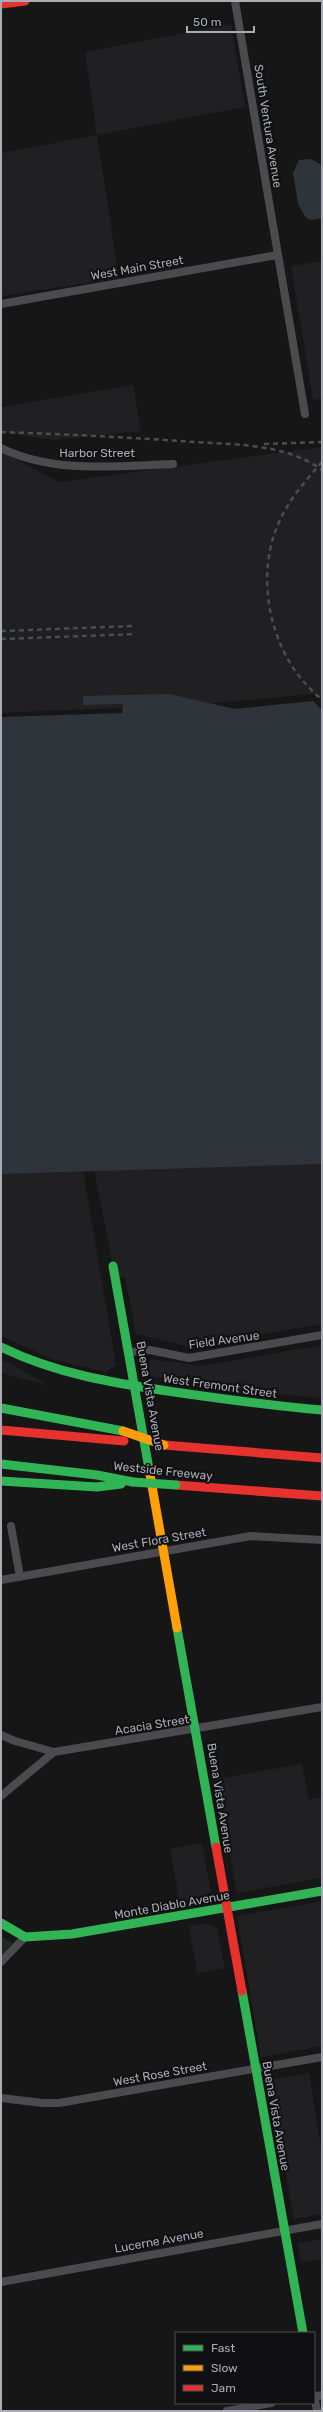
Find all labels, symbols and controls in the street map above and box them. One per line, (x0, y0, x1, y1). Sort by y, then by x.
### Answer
scale bar (187, 8, 254, 34)
text: 50 m (193, 15, 221, 29)
street label: South Ventura Avenue (251, 63, 285, 189)
street label: West Main Street (90, 253, 185, 283)
street label: Harbor Street (59, 446, 135, 460)
street label: Field Avenue (188, 1328, 261, 1352)
street label: Buena Vista Avenue (133, 1340, 167, 1452)
street label: West Fremont Street (162, 1371, 278, 1401)
street label: Westside Freeway (113, 1459, 214, 1483)
street label: West Flora Street (111, 1525, 207, 1555)
street label: Acacia Street (114, 1712, 190, 1738)
street label: Buena Vista Avenue (204, 1742, 236, 1854)
street label: Monte Diablo Avenue (113, 1888, 231, 1922)
street label: West Rose Street (112, 2059, 208, 2089)
street label: Buena Vista Avenue (259, 2060, 293, 2172)
street label: Lucerne Avenue (113, 2226, 205, 2256)
legend (175, 2332, 315, 2404)
text: Fast (211, 2341, 235, 2355)
text: Slow (211, 2361, 238, 2375)
text: Jam (211, 2381, 236, 2395)

